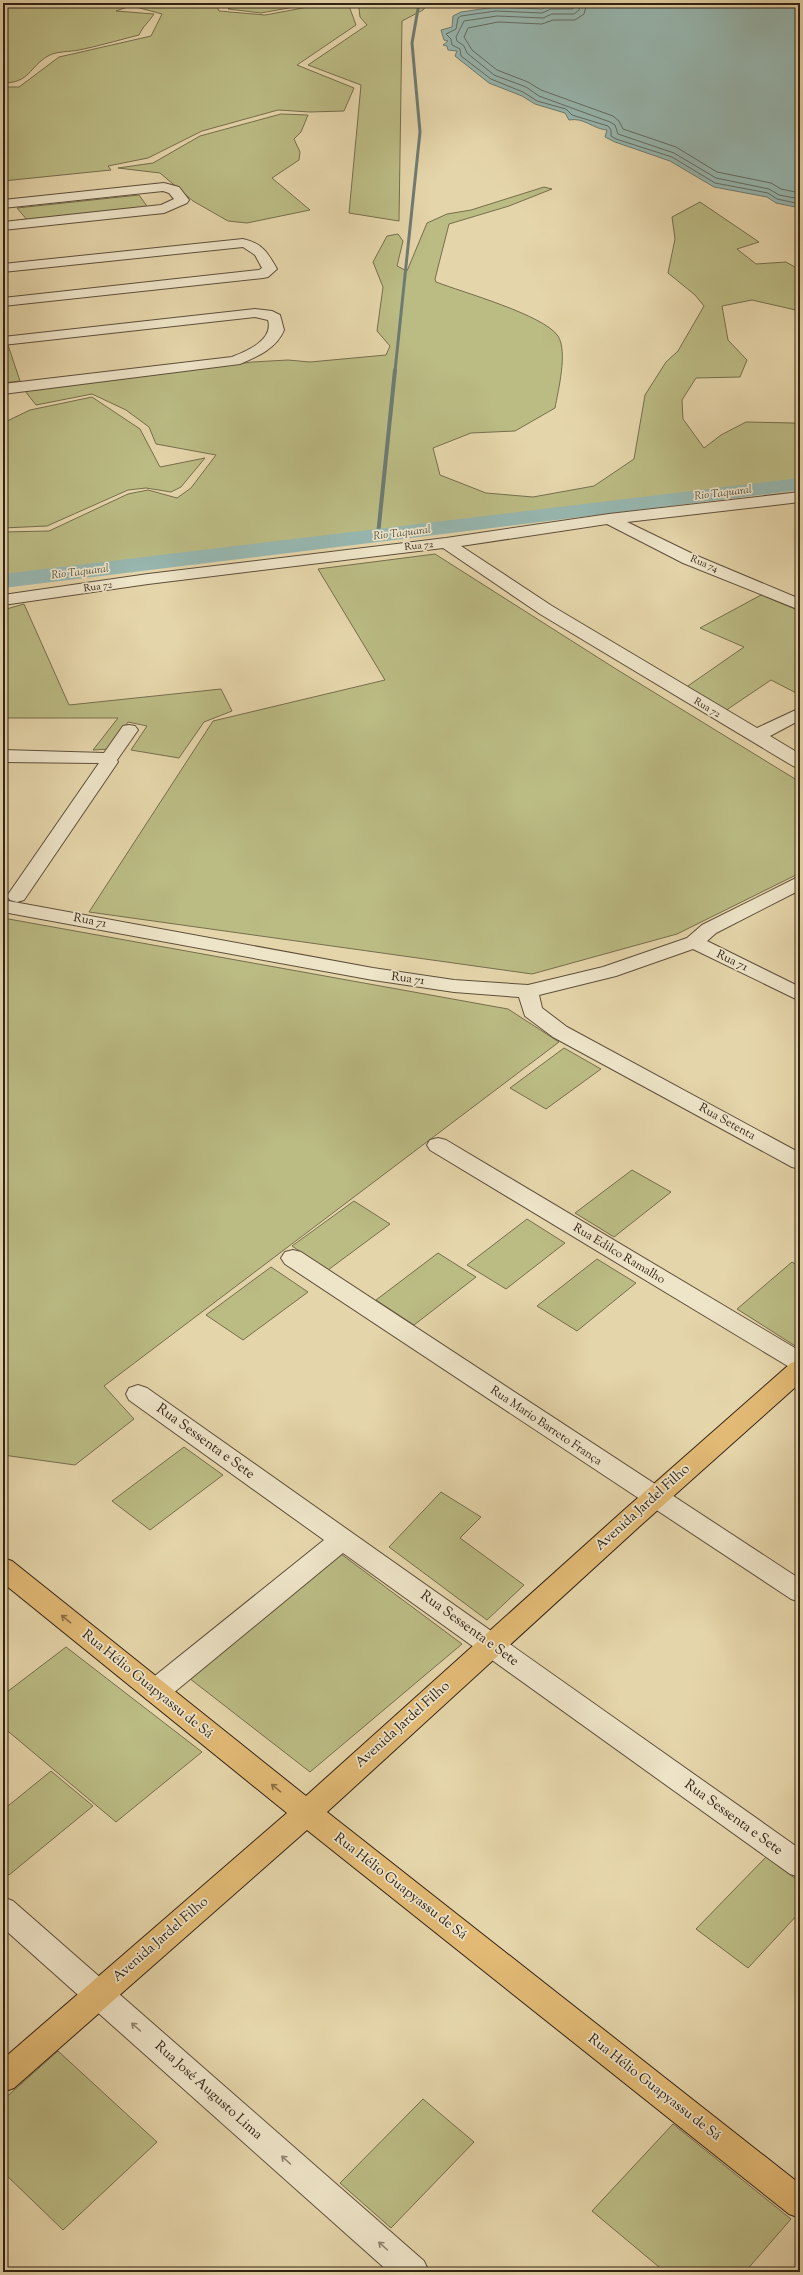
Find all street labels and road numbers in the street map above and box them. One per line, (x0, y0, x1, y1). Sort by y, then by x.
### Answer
street label: Rua 72 (404, 537, 435, 555)
street label: Rua 74 (688, 551, 720, 577)
street label: Rua 72 (83, 578, 114, 596)
street label: Rua 72 (691, 694, 724, 722)
street label: Rua 71 (72, 909, 108, 933)
street label: Rua 71 (713, 946, 751, 976)
street label: Rua 71 (390, 968, 426, 990)
street label: Rua Setenta (695, 1099, 759, 1145)
street label: Rua Edilco Ramalho (569, 1219, 669, 1289)
street label: Rua Mario Barreto França (486, 1382, 606, 1471)
street label: Rua Sessenta e Sete (152, 1399, 258, 1485)
street label: Avenida Jardel Filho (591, 1460, 695, 1556)
street label: Rua Sessenta e Sete (416, 1586, 522, 1672)
street label: Rua Hélio Guapyassu de Sá (77, 1626, 217, 1745)
street label: Avenida Jardel Filho (351, 1677, 455, 1773)
street label: Rua Sessenta e Sete (680, 1775, 786, 1861)
street label: Rua Hélio Guapyassu de Sá (329, 1829, 471, 1946)
street label: Avenida Jardel Filho (109, 1892, 214, 1987)
street label: Rua Hélio Guapyassu de Sá (583, 2030, 725, 2147)
street label: Rua José Augusto Lima (150, 2037, 267, 2145)

